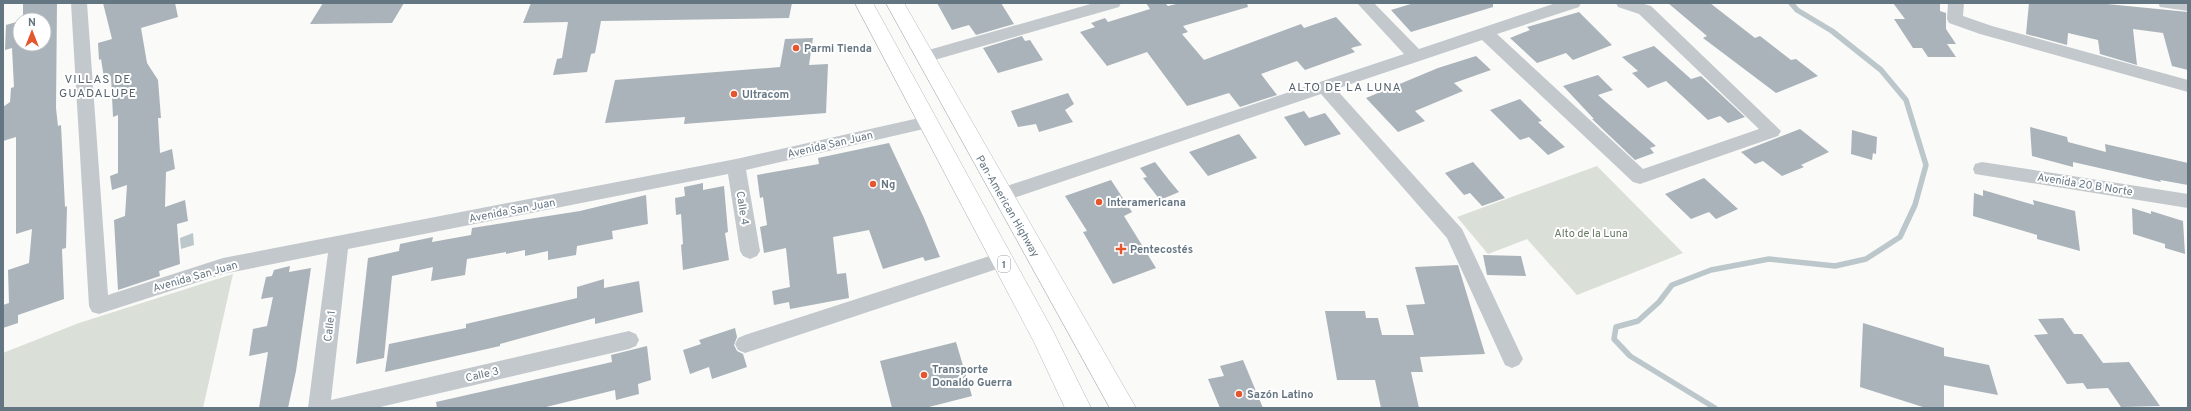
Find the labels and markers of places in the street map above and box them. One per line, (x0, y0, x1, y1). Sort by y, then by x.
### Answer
place label: Parmi Tienda (804, 42, 872, 56)
marker: Parmi Tienda (791, 43, 801, 53)
place label: Ultracom (742, 88, 789, 102)
marker: Ultracom (729, 89, 739, 99)
place label: Ng (881, 178, 895, 192)
marker: Ng (868, 179, 878, 189)
place label: Interamericana (1107, 196, 1186, 210)
marker: Interamericana (1094, 197, 1104, 207)
marker: Pentecostés (1115, 243, 1127, 255)
place label: Pentecostés (1130, 243, 1193, 257)
place label: Transporte Donaldo Guerra (932, 363, 1012, 390)
marker: Transporte Donaldo Guerra (919, 370, 929, 380)
place label: Sazón Latino (1247, 388, 1313, 402)
marker: Sazón Latino (1234, 389, 1244, 399)

